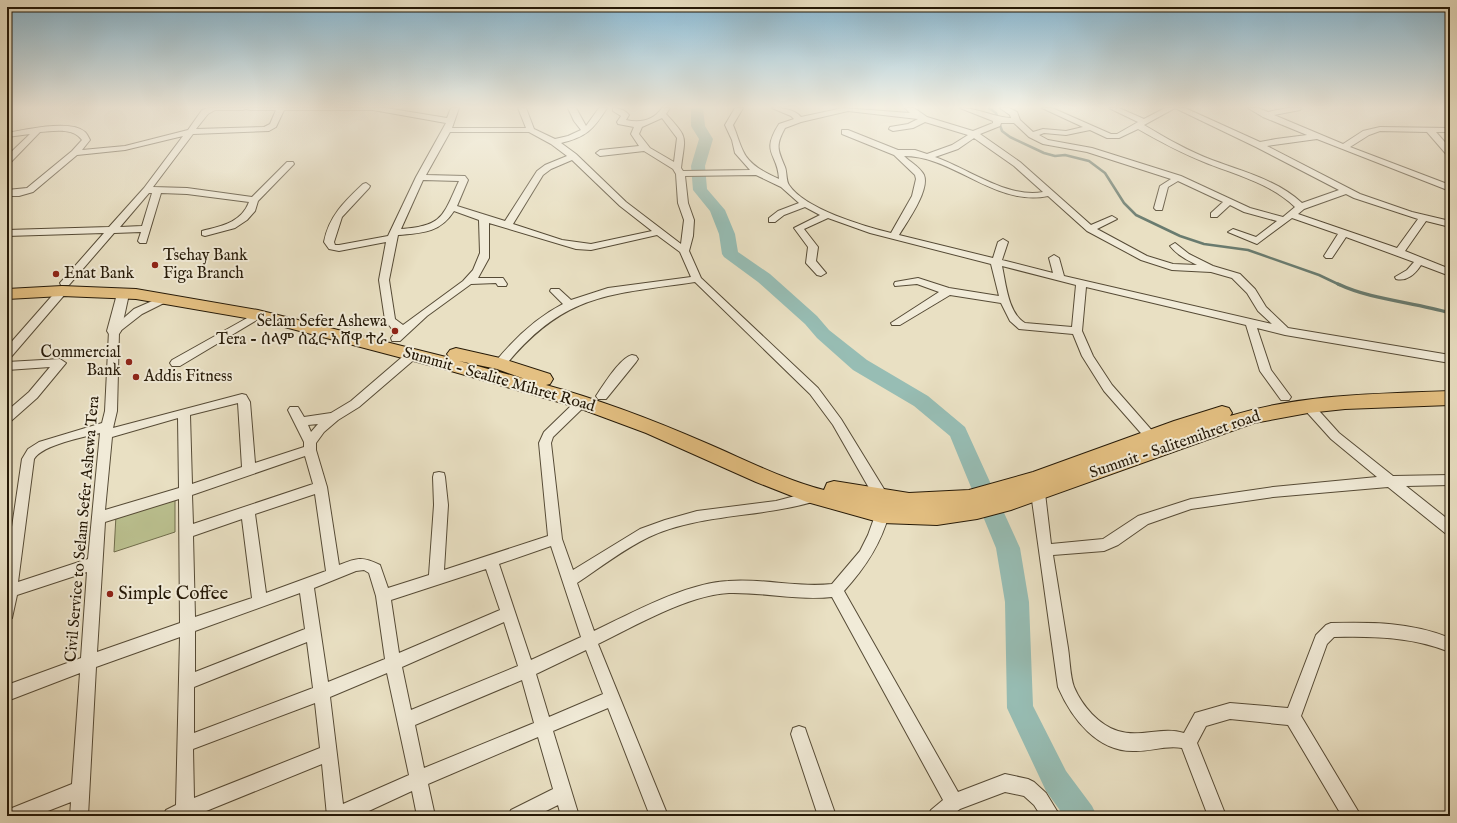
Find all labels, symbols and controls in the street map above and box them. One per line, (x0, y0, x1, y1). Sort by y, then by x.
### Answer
place label: Tsehay Bank Figa Branch (163, 246, 248, 284)
marker: Tsehay Bank Figa Branch (150, 260, 160, 270)
place label: Enat Bank (64, 264, 135, 284)
marker: Enat Bank (51, 269, 61, 279)
place label: Selam Sefer Ashewa Tera - ሰላም ሰፈር አሸዋ ተራ (216, 312, 387, 350)
marker: Selam Sefer Ashewa Tera - ሰላም ሰፈር አሸዋ ተራ (390, 326, 400, 336)
place label: Commercial Bank (41, 343, 122, 381)
street label: Summit - Sealite Mihret Road (401, 343, 598, 417)
marker: Commercial Bank (124, 357, 134, 367)
place label: Addis Fitness (143, 367, 233, 387)
marker: Addis Fitness (131, 372, 141, 382)
street label: Civil Service to Selam Sefer Ashewa Tera (61, 395, 105, 663)
street label: Summit - Salitemihret road (1087, 406, 1263, 484)
place label: Simple Coffee (118, 582, 229, 606)
marker: Simple Coffee (105, 589, 115, 599)

